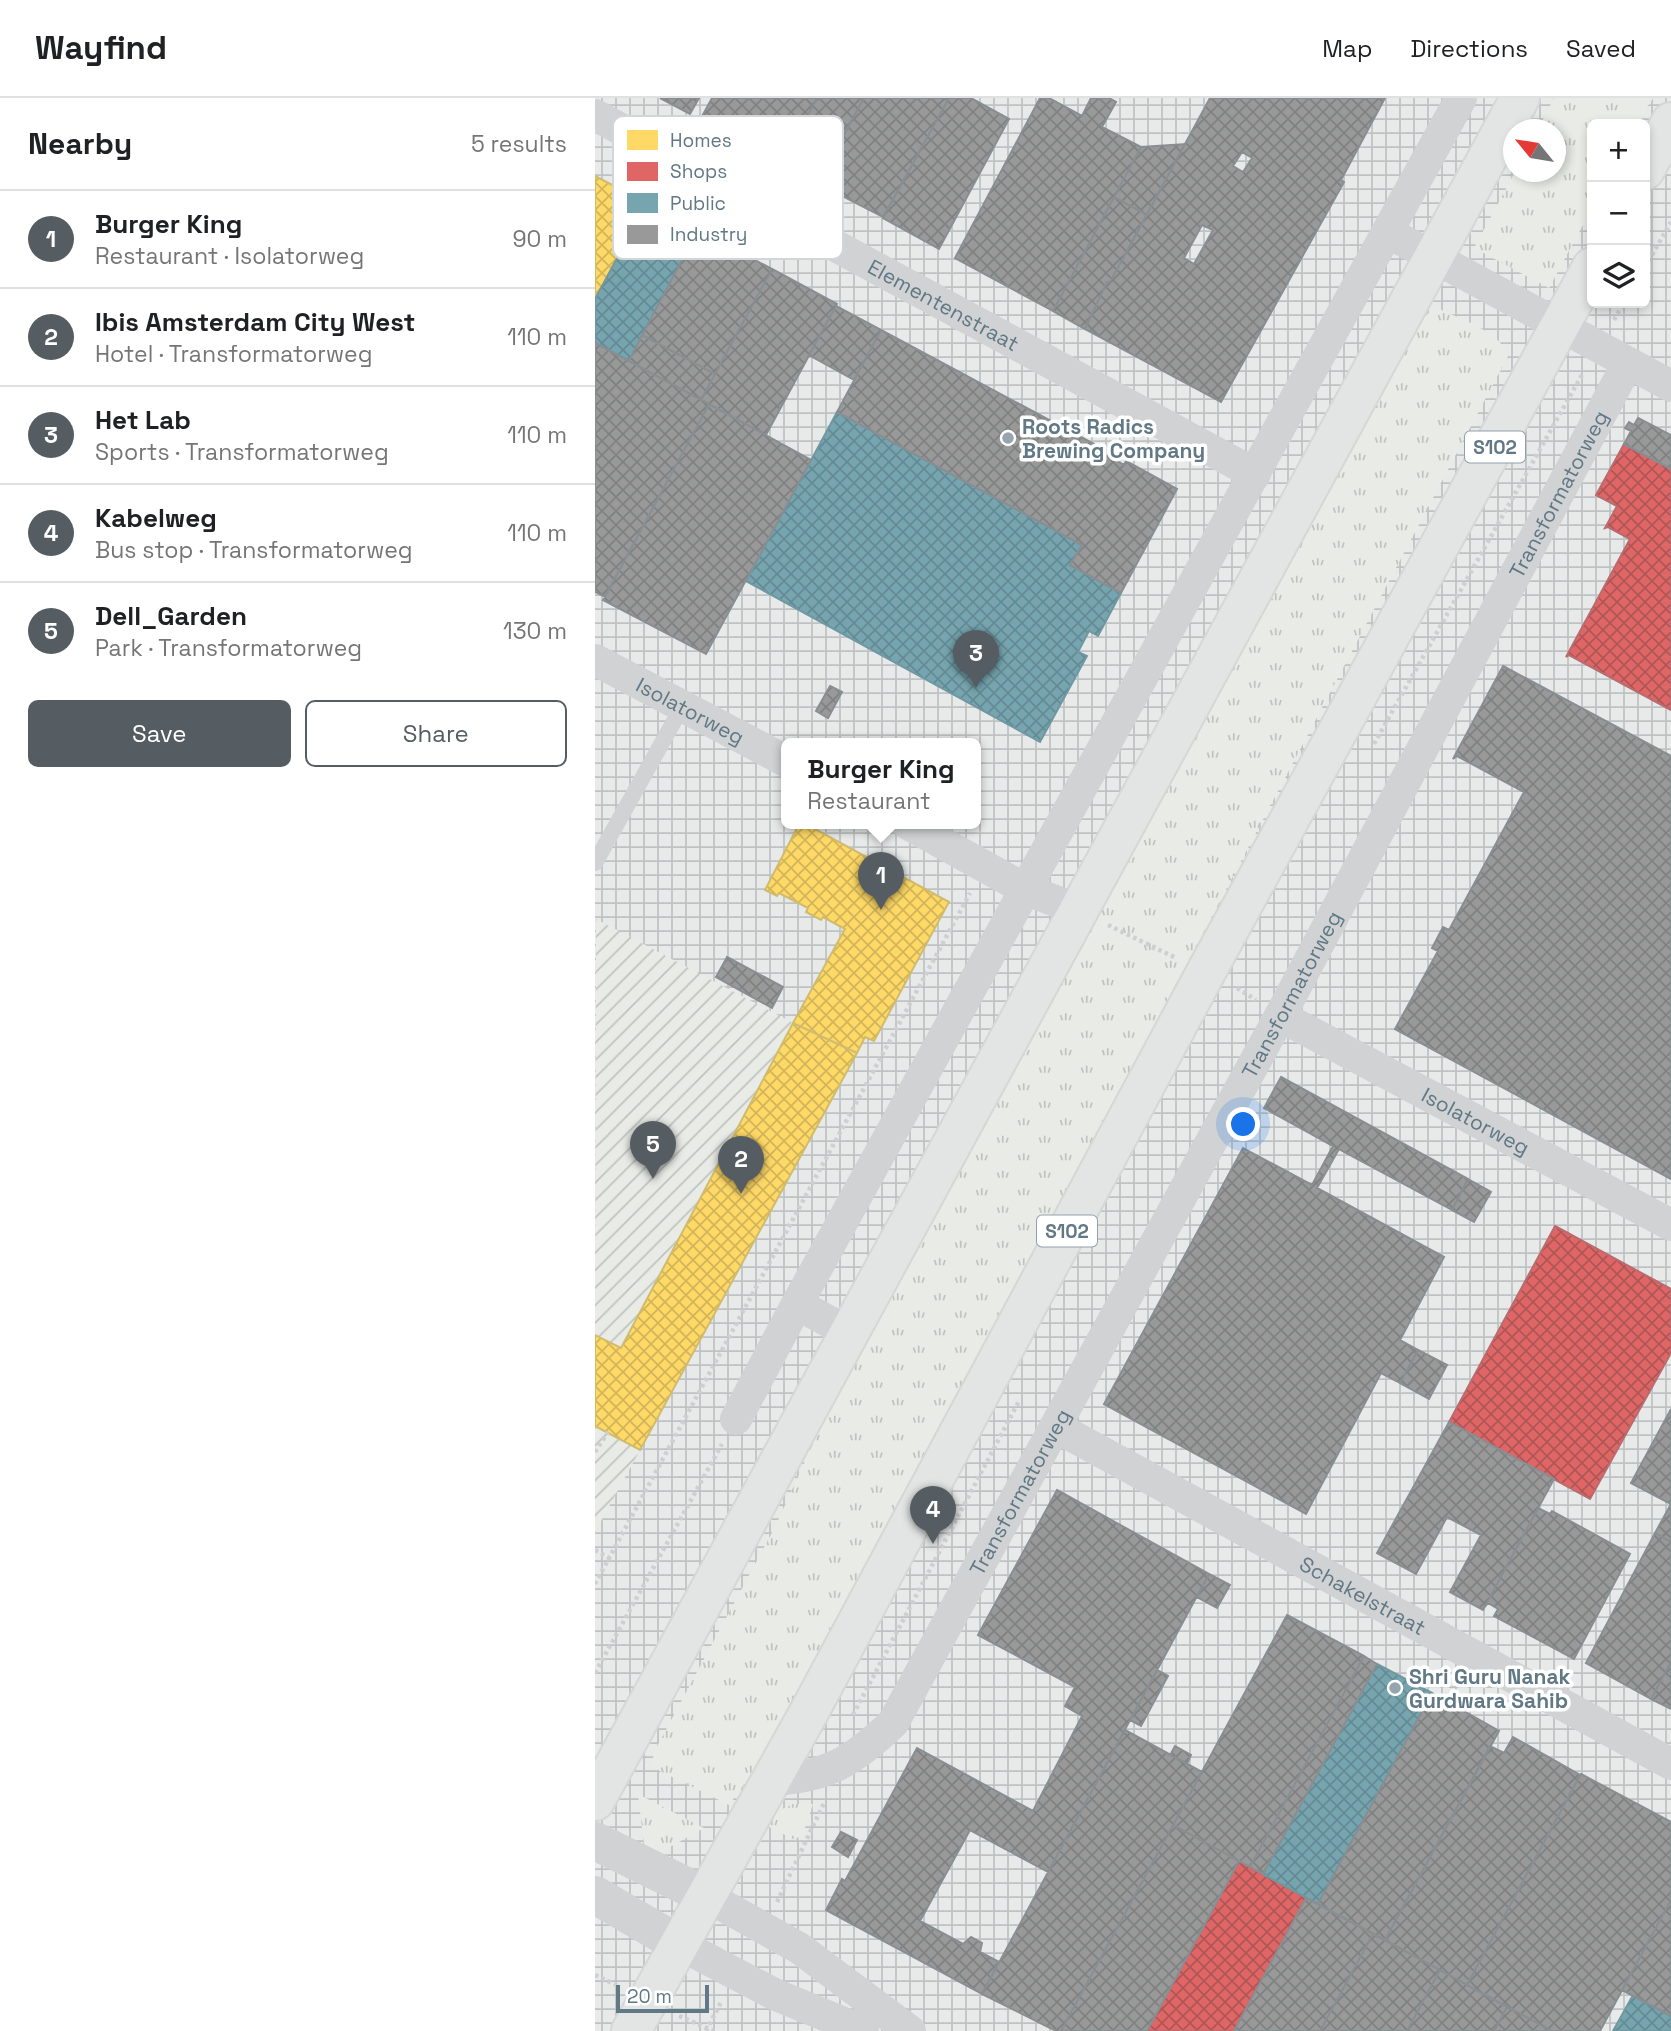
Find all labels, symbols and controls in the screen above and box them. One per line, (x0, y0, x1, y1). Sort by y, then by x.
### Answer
text: Wayfind (35, 27, 167, 69)
text: Map (1322, 33, 1372, 64)
text: Directions (1410, 33, 1528, 64)
text: Saved (1566, 33, 1636, 64)
legend (613, 116, 843, 259)
north arrow (1503, 119, 1566, 182)
map controls (1587, 119, 1650, 308)
button: + (1587, 119, 1650, 182)
text: Nearby (28, 124, 132, 163)
text: Homes (670, 128, 732, 153)
text: 5 results (471, 129, 567, 159)
text: Shops (670, 159, 727, 184)
button: − (1587, 182, 1650, 245)
text: Public (670, 191, 726, 216)
text: Burger King (95, 207, 242, 241)
text: Industry (670, 222, 747, 247)
text: 1 (46, 224, 56, 254)
text: 90 m (512, 224, 567, 254)
text: Restaurant · Isolatorweg (95, 241, 364, 271)
button: layers (1587, 245, 1650, 308)
street label: Elementenstraat (863, 253, 1024, 357)
text: Ibis Amsterdam City West (95, 305, 415, 339)
text: 2 (44, 322, 58, 352)
text: 110 m (507, 322, 567, 352)
text: Hotel · Transformatorweg (95, 339, 372, 369)
text: Het Lab (95, 403, 191, 437)
street label: Transformatorweg (1503, 406, 1614, 582)
place label: Roots Radics Brewing Company (1022, 413, 1205, 464)
text: 3 (44, 420, 58, 450)
text: 110 m (507, 420, 567, 450)
marker: Roots Radics Brewing Company (1000, 430, 1016, 446)
road number: S102 (1465, 432, 1525, 462)
text: Sports · Transformatorweg (95, 437, 389, 467)
text: Kabelweg (95, 501, 217, 535)
text: 4 (44, 518, 58, 548)
text: 110 m (507, 518, 567, 548)
text: Bus stop · Transformatorweg (95, 535, 413, 565)
text: Dell_Garden (95, 599, 247, 633)
text: 5 (44, 616, 58, 646)
text: 130 m (503, 616, 567, 646)
pin: 3 (953, 630, 999, 688)
text: Park · Transformatorweg (95, 633, 362, 663)
street label: Isolatorweg (632, 671, 749, 750)
button: Save (28, 700, 291, 767)
button: Share (305, 700, 567, 767)
popup (781, 738, 981, 829)
text: Burger King (807, 752, 955, 786)
text: Restaurant (807, 786, 931, 816)
pin: 1 (858, 852, 904, 910)
street label: Transformatorweg (1235, 906, 1347, 1083)
street label: Isolatorweg (1417, 1081, 1534, 1160)
your location (1226, 1107, 1260, 1141)
pin: 5 (630, 1121, 676, 1179)
pin: 2 (718, 1136, 764, 1194)
road number: S102 (1037, 1216, 1097, 1246)
street label: Transformatorweg (963, 1404, 1076, 1580)
pin: 4 (910, 1486, 956, 1544)
street label: Schakelstraat (1295, 1550, 1431, 1641)
place label: Shri Guru Nanak Gurdwara Sahib (1409, 1663, 1571, 1714)
marker: Shri Guru Nanak Gurdwara Sahib (1387, 1680, 1403, 1696)
scale bar (616, 1982, 709, 2014)
text: 20 m (627, 1984, 672, 2009)

